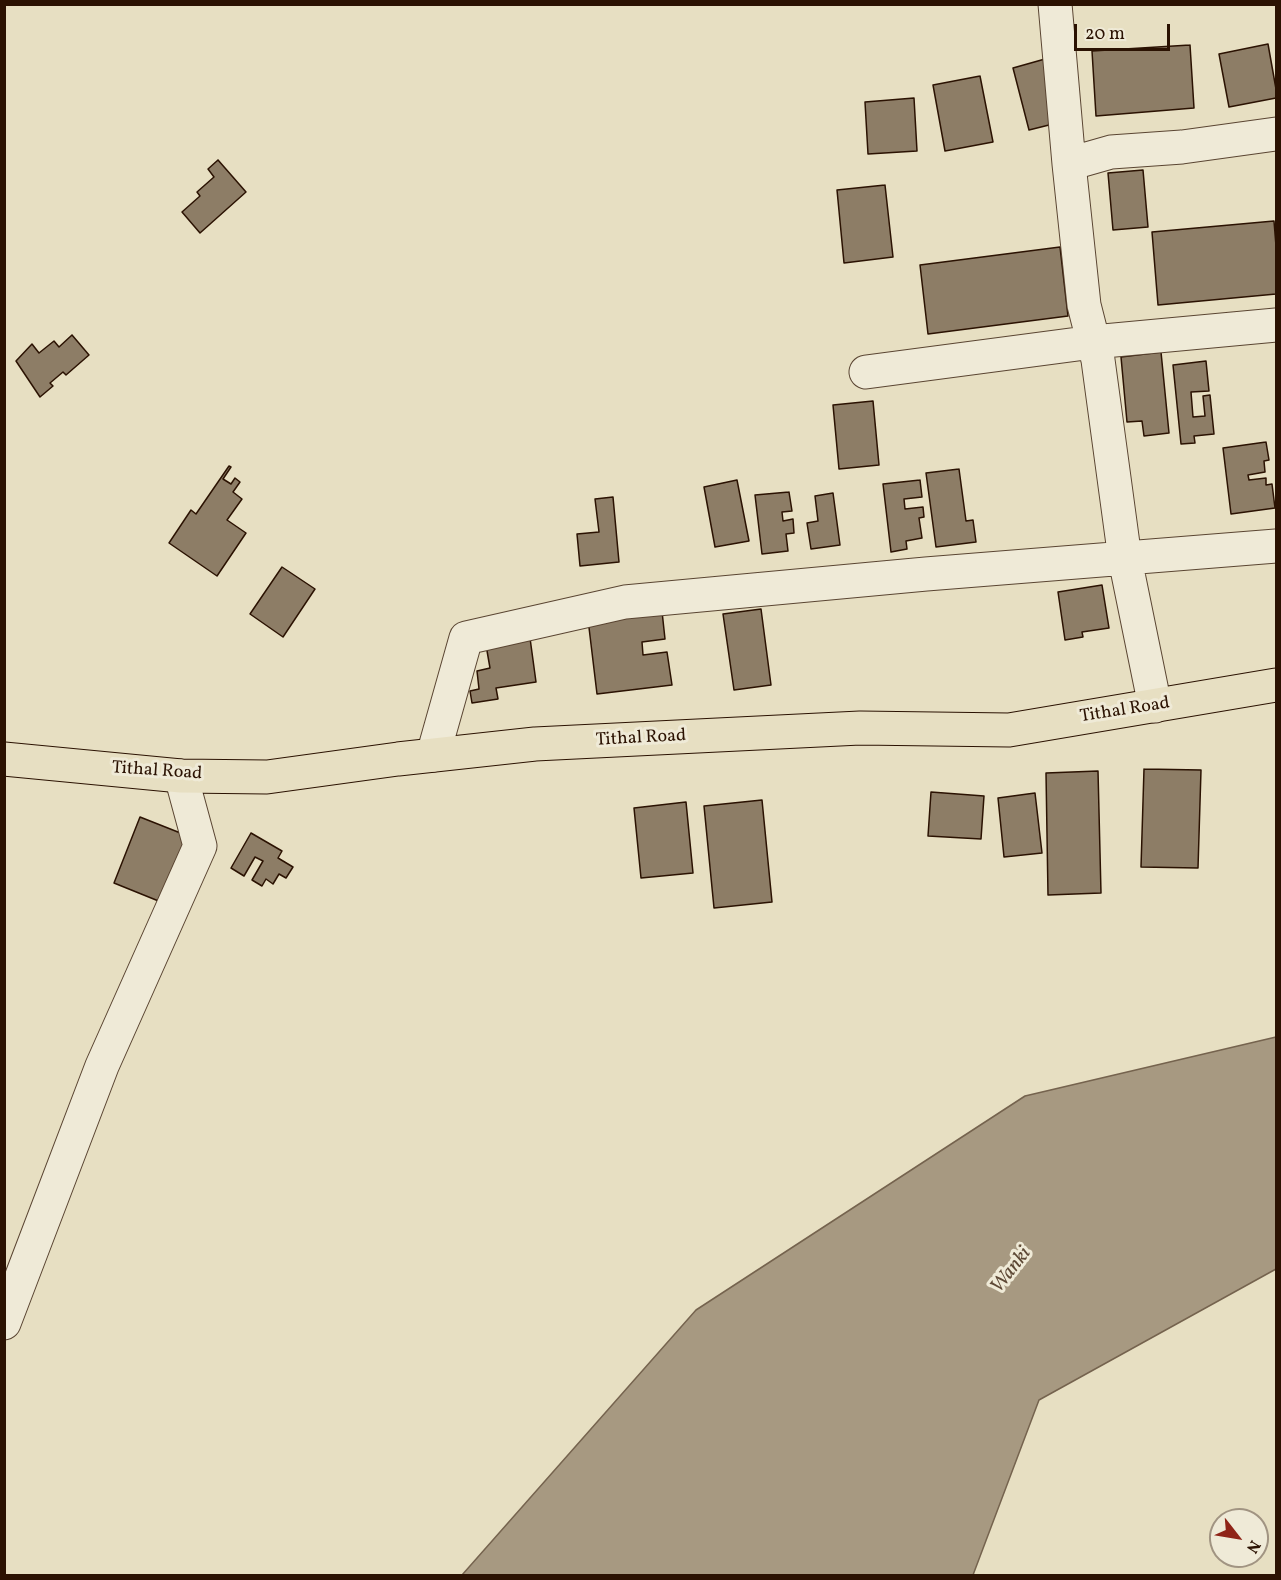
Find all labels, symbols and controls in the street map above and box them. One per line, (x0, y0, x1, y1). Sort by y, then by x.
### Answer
scale bar (1077, 12, 1173, 50)
text: 20 m (1085, 22, 1125, 47)
street label: Tithal Road (1079, 693, 1171, 729)
street label: Tithal Road (595, 726, 687, 752)
street label: Tithal Road (111, 758, 203, 786)
water label: Wanki (987, 1243, 1037, 1299)
north arrow (1209, 1508, 1269, 1568)
text: N (1240, 1536, 1265, 1557)

